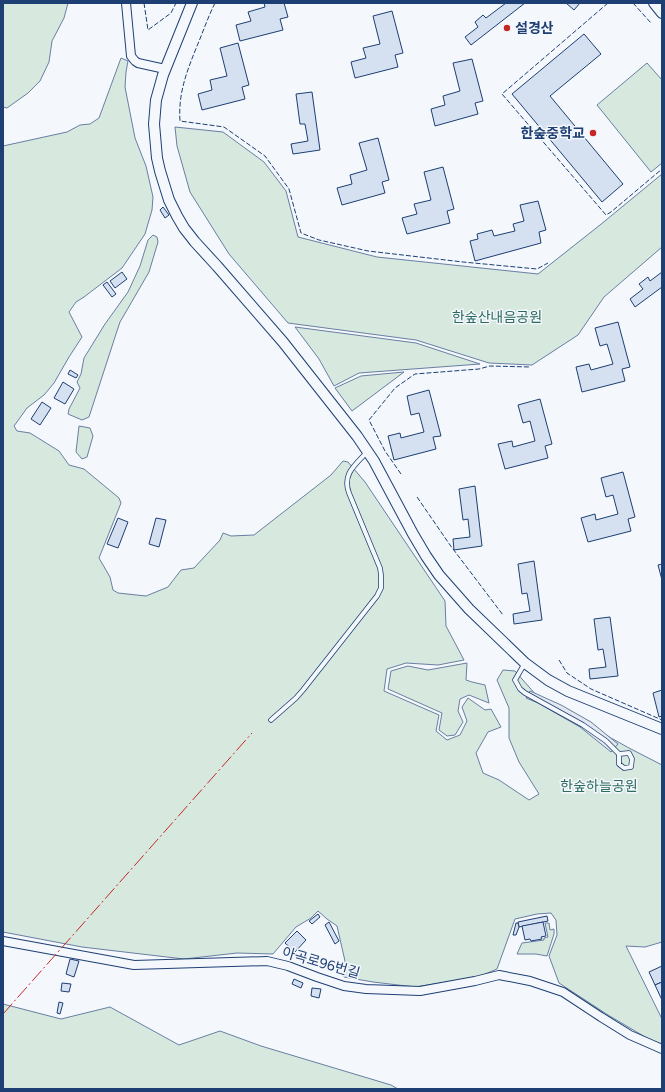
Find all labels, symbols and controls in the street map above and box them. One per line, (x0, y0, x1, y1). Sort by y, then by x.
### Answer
place label: 설경산 (515, 20, 554, 37)
marker: 설경산 (502, 23, 512, 33)
place label: 한숲중학교 (521, 125, 585, 142)
marker: 한숲중학교 (588, 128, 598, 138)
park label: 한숲산내음공원 (452, 309, 542, 326)
park label: 한숲하늘공원 (560, 778, 638, 795)
street label: 아곡로96번길 (280, 944, 362, 982)

